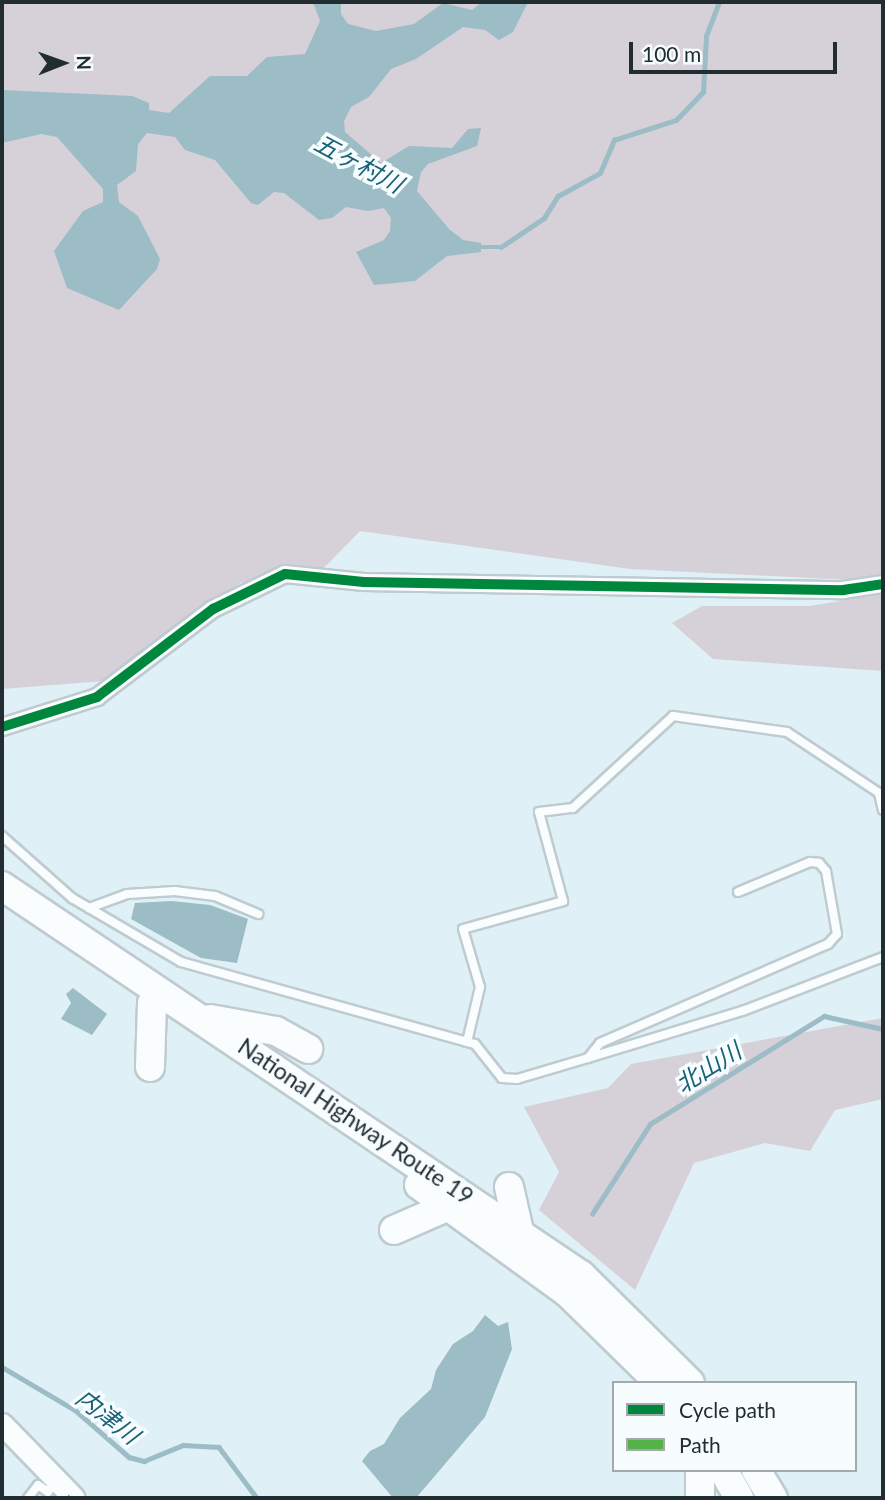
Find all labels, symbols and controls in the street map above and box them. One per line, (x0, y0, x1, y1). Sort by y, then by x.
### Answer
north arrow (28, 28, 98, 98)
scale bar (633, 28, 841, 72)
text: 100 m (642, 41, 701, 66)
text: N (73, 55, 96, 70)
water label: 五ヶ村川 (310, 128, 408, 198)
street label: National Highway Route 19 (233, 1032, 479, 1210)
water label: 北山川 (670, 1036, 746, 1098)
legend (612, 1381, 857, 1472)
water label: 内津川 (71, 1382, 145, 1450)
text: Cycle path (679, 1397, 776, 1422)
text: Path (679, 1432, 721, 1457)

